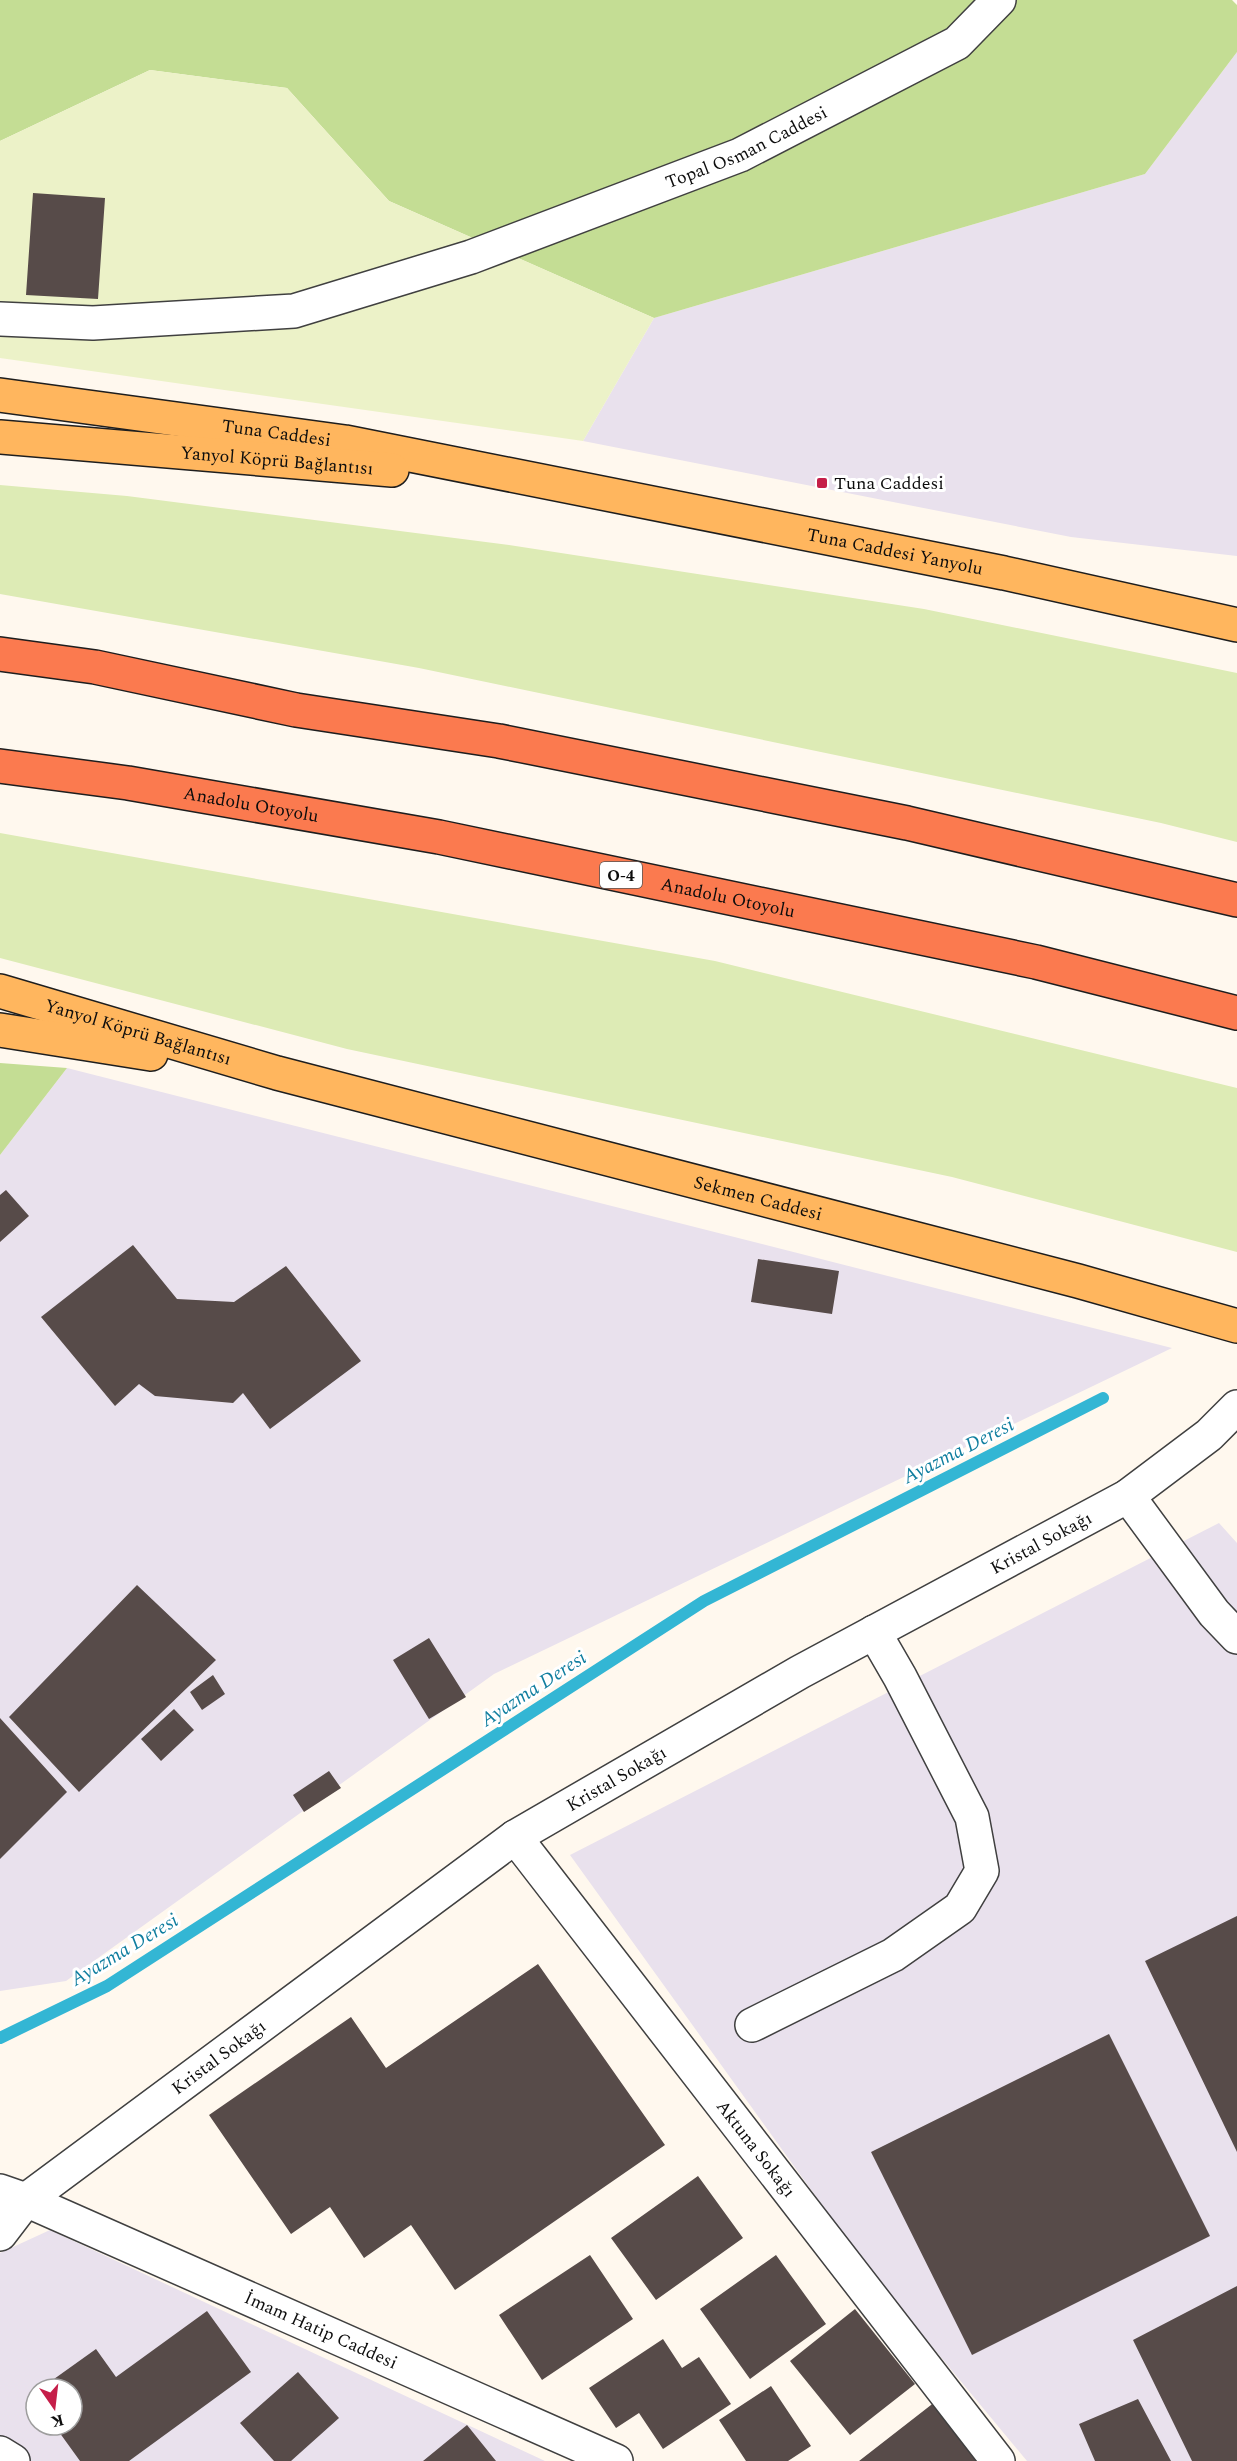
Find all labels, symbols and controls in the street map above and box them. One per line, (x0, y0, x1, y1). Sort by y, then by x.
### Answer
street label: Topal Osman Caddesi (662, 99, 832, 196)
street label: Tuna Caddesi (220, 412, 333, 454)
street label: Yanyol Köprü Bağlantısı (179, 439, 375, 482)
place label: Tuna Caddesi (834, 470, 944, 497)
marker: Tuna Caddesi (815, 476, 829, 490)
street label: Tuna Caddesi Yanyolu (805, 521, 985, 583)
street label: Anadolu Otoyolu (181, 780, 321, 830)
road number: O-4 (600, 862, 642, 888)
street label: Anadolu Otoyolu (658, 871, 798, 925)
street label: Yanyol Köprü Bağlantısı (41, 992, 235, 1073)
street label: Sekmen Caddesi (691, 1169, 825, 1228)
water label: Ayazma Deresi (897, 1410, 1020, 1492)
street label: Kristal Sokağı (986, 1505, 1097, 1581)
water label: Ayazma Deresi (474, 1643, 593, 1735)
street label: Kristal Sokağı (561, 1739, 672, 1819)
water label: Ayazma Deresi (64, 1906, 184, 1995)
street label: Kristal Sokağı (166, 2013, 272, 2102)
street label: Aktuna Sokağı (709, 2094, 802, 2203)
street label: İmam Hatip Caddesi (240, 2284, 402, 2376)
north arrow (24, 2377, 84, 2437)
text: K (48, 2407, 66, 2434)

